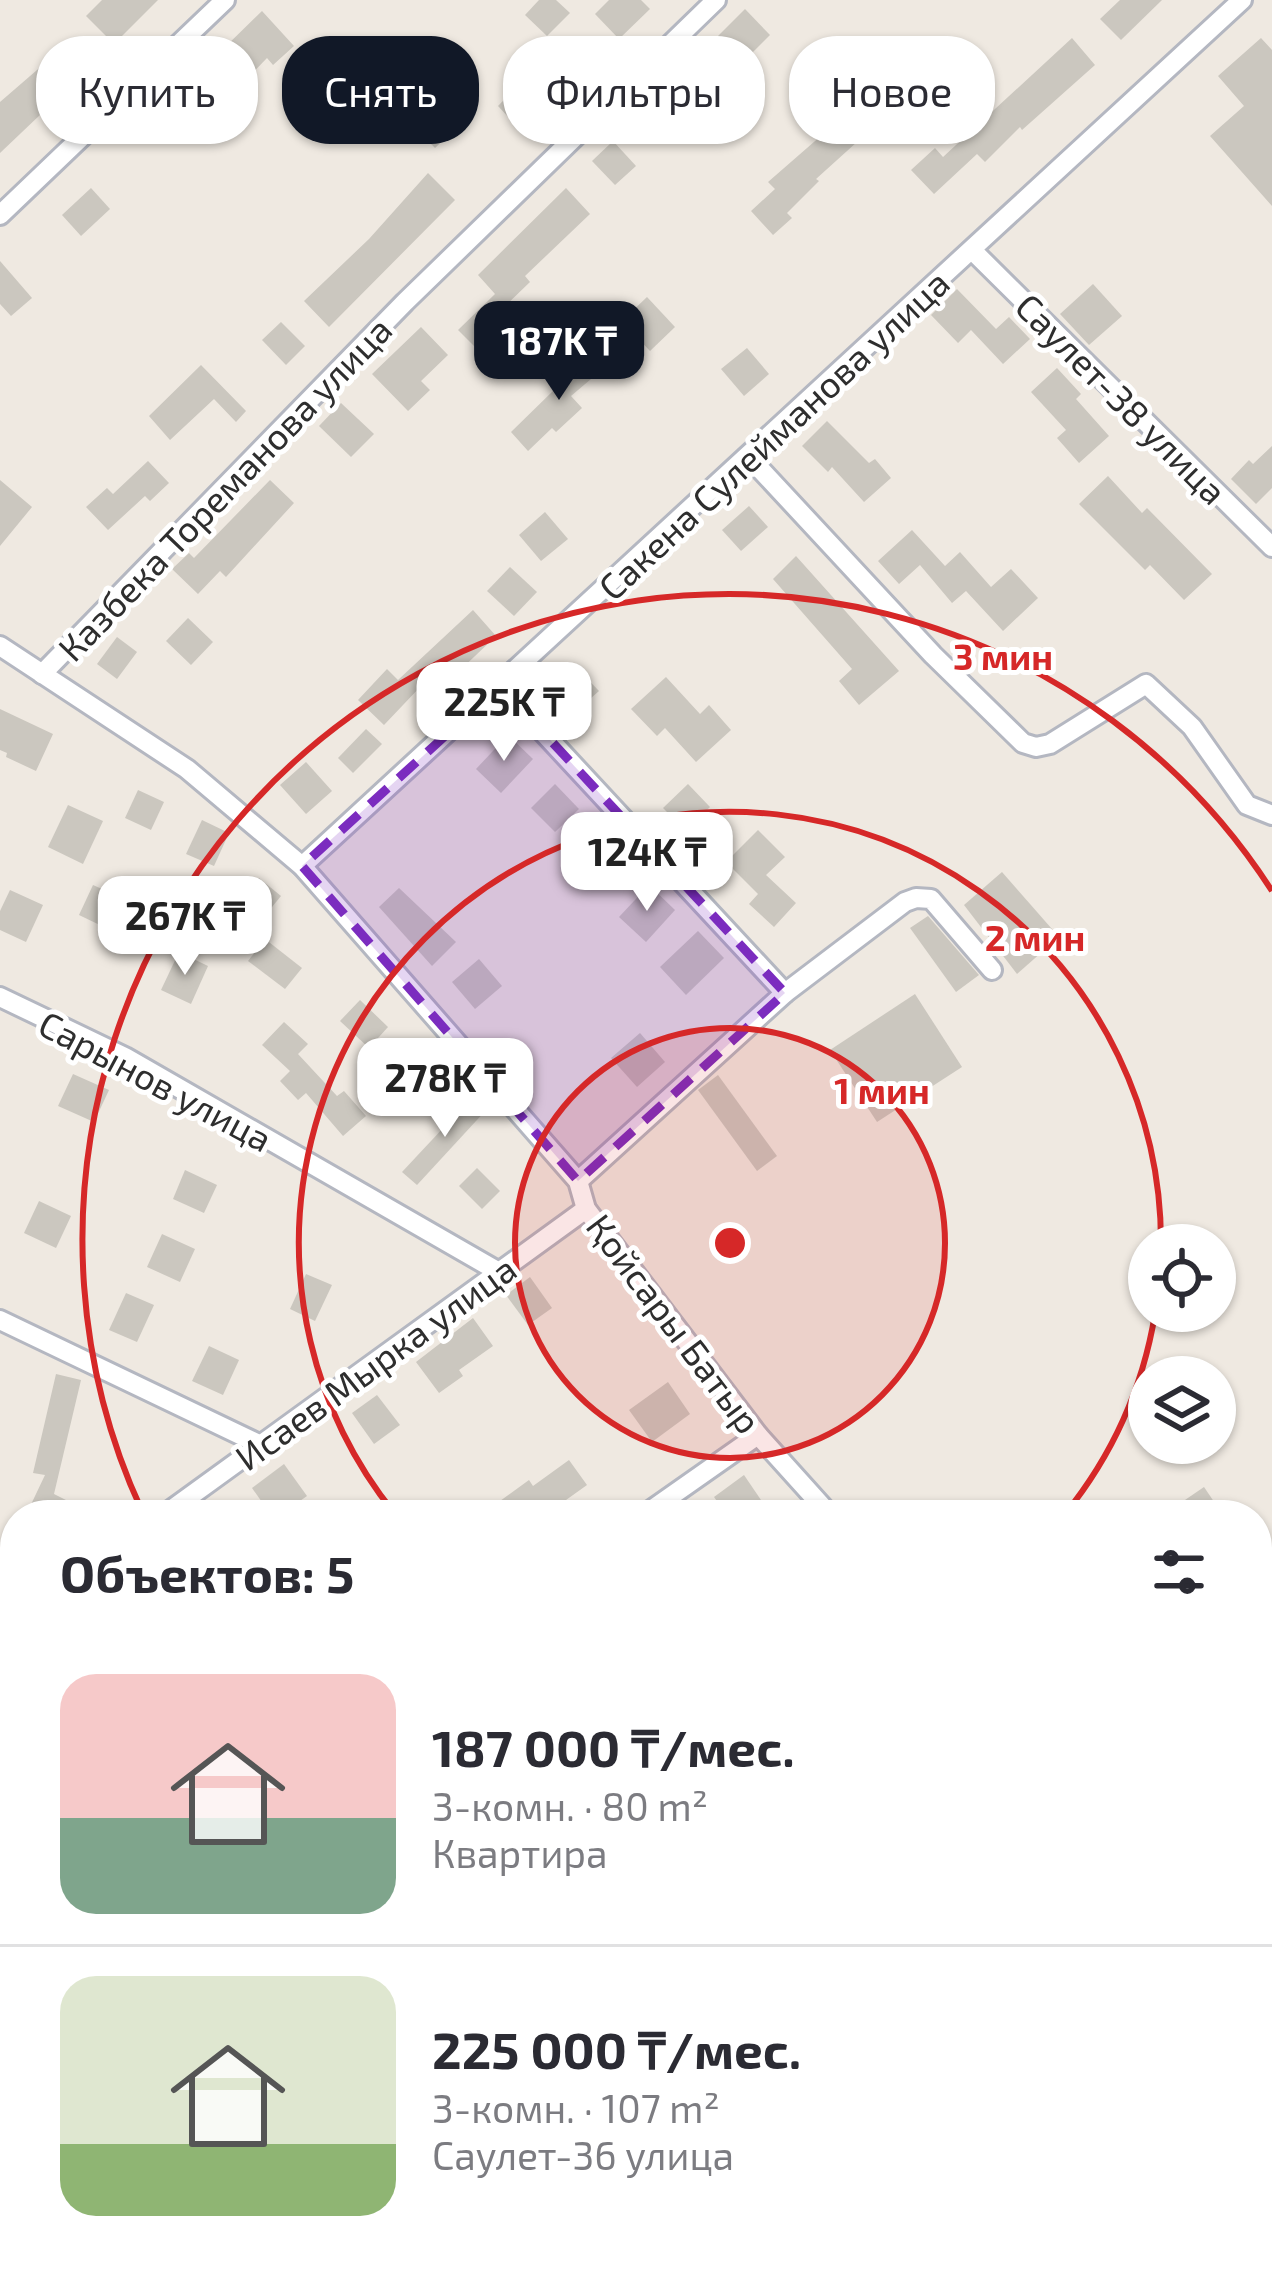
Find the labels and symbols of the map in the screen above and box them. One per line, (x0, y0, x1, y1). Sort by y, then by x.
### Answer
street label: Сакена Сулейманова улица (589, 260, 958, 609)
street label: Саулет-38 улица (1007, 284, 1236, 513)
pin: 187K ₸ (461, 301, 657, 403)
street label: Казбека Тореманова улица (48, 307, 400, 670)
text: 3 мин (953, 634, 1053, 677)
pin: 225K ₸ (406, 662, 602, 764)
pin: 124K ₸ (549, 812, 745, 914)
pin: 267K ₸ (87, 876, 283, 978)
text: 2 мин (985, 915, 1085, 958)
street label: Сарынов улица (32, 1001, 280, 1160)
pin: 278K ₸ (347, 1038, 543, 1140)
text: 1 мин (834, 1068, 930, 1111)
street label: Қойсары Батыр (579, 1205, 771, 1441)
centre of rings (709, 1222, 751, 1264)
street label: Исаев Мырка улица (226, 1246, 524, 1479)

